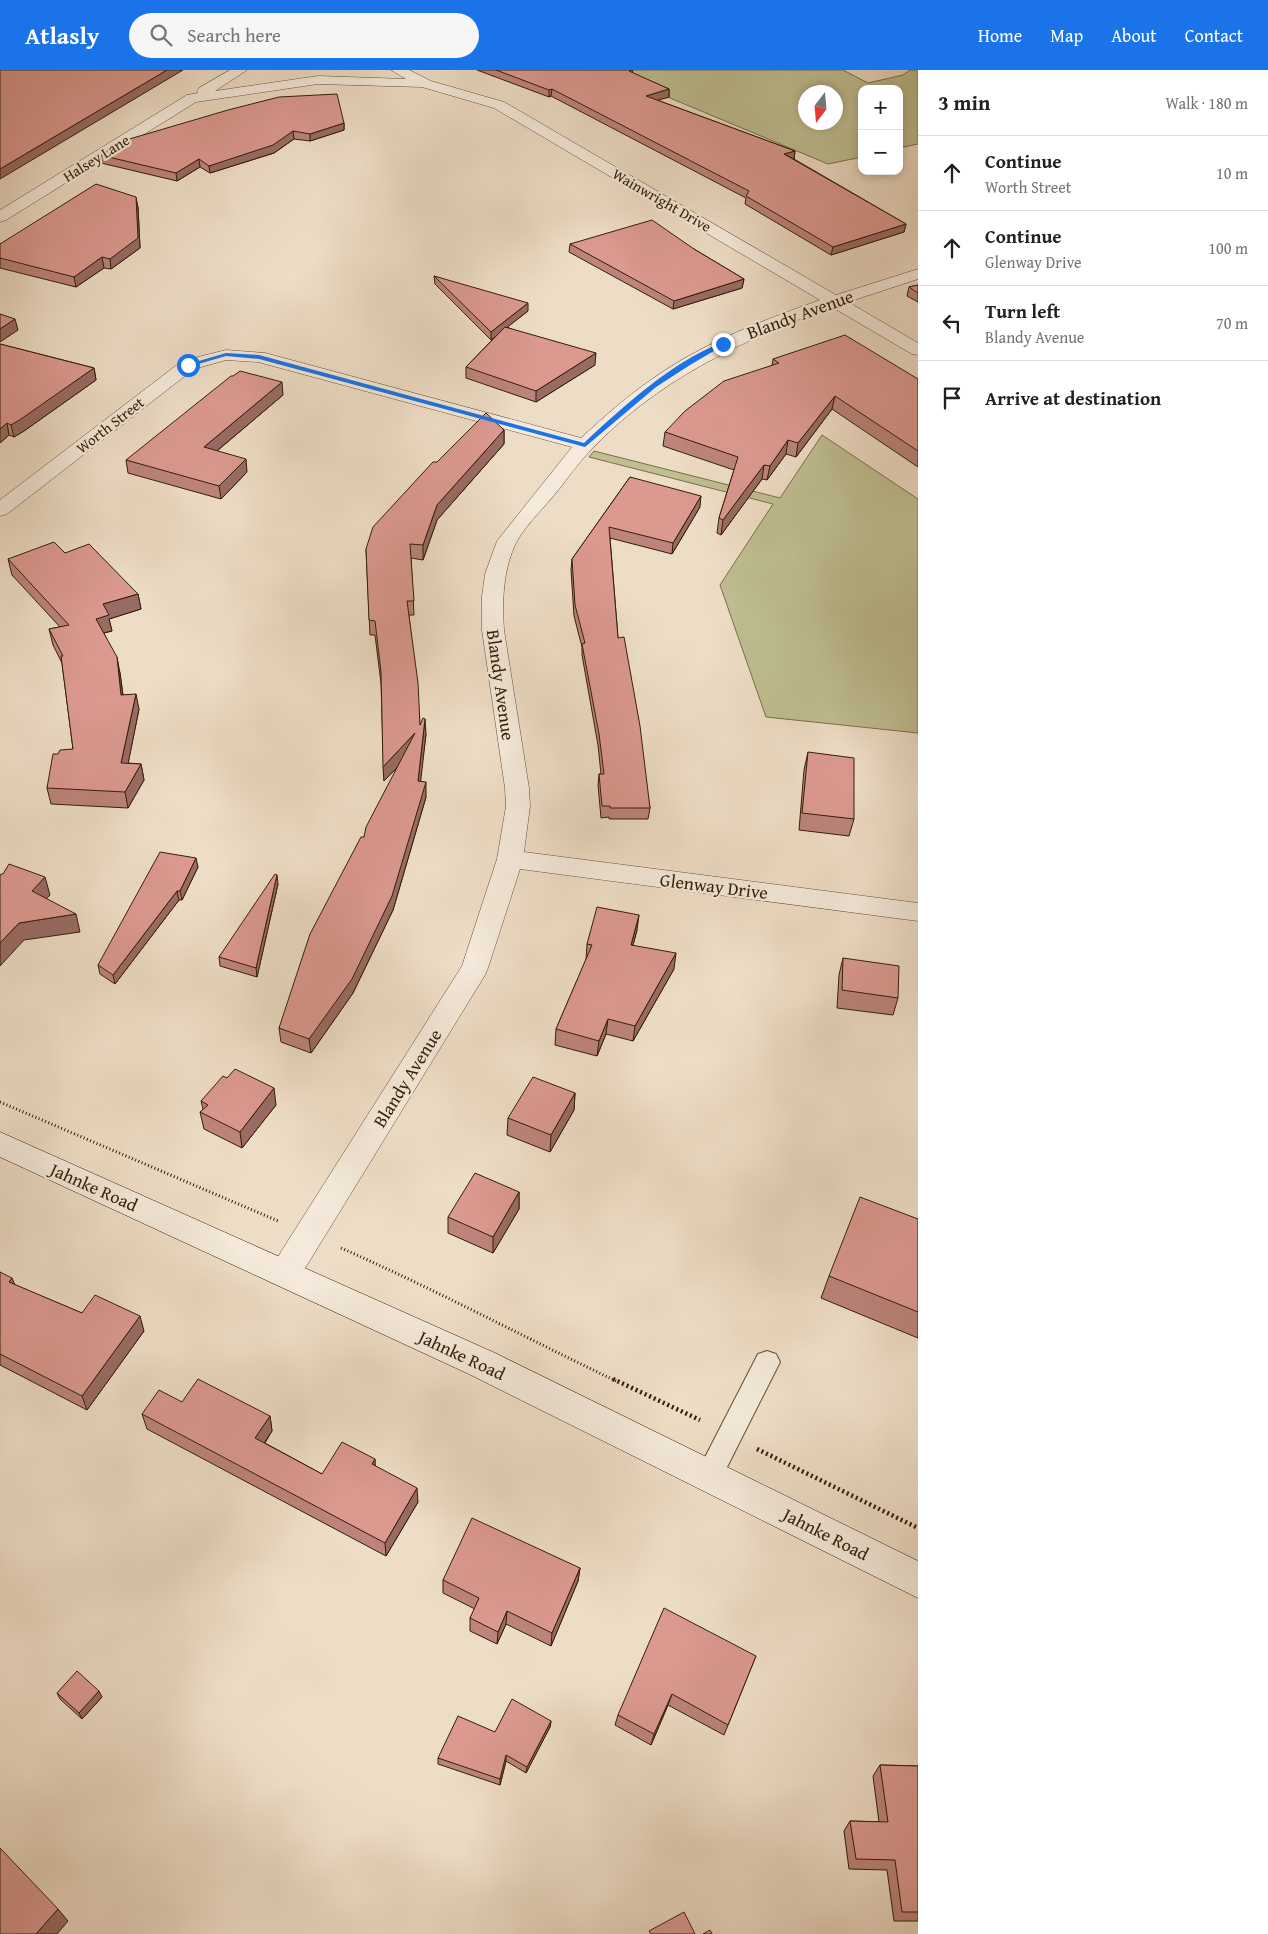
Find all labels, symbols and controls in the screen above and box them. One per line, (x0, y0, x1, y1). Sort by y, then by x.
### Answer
search box (129, 13, 479, 58)
text: Atlasly (25, 18, 99, 53)
icon: search (147, 21, 175, 49)
text: Search here (187, 21, 281, 49)
text: Home (978, 22, 1022, 49)
text: Map (1050, 22, 1083, 49)
text: About (1111, 22, 1157, 49)
text: Contact (1185, 22, 1243, 49)
north arrow (798, 85, 843, 130)
map controls (858, 85, 903, 175)
button: + (858, 85, 903, 130)
text: 3 min (938, 87, 990, 118)
text: Walk · 180 m (1165, 91, 1248, 115)
street label: Halsey Lane (59, 129, 133, 187)
button: − (858, 130, 903, 175)
text: Continue (985, 147, 1062, 175)
icon: ahead (938, 159, 966, 187)
text: 10 m (1216, 161, 1248, 185)
street label: Wainwright Drive (609, 163, 715, 237)
text: Worth Street (985, 175, 1071, 199)
text: Continue (985, 222, 1062, 250)
icon: ahead (938, 234, 966, 262)
text: 100 m (1208, 236, 1248, 260)
text: Glenway Drive (985, 250, 1081, 274)
street label: Blandy Avenue (743, 282, 857, 346)
text: Turn left (985, 297, 1060, 325)
icon: left (938, 309, 966, 337)
text: 70 m (1216, 311, 1248, 335)
text: Blandy Avenue (985, 325, 1084, 349)
route end (712, 333, 735, 356)
route start (177, 354, 200, 377)
icon: arrive (938, 384, 966, 412)
text: Arrive at destination (985, 384, 1161, 412)
street label: Worth Street (72, 391, 149, 458)
street label: Blandy Avenue (480, 628, 522, 742)
street label: Glenway Drive (658, 866, 770, 906)
street label: Blandy Avenue (366, 1023, 448, 1133)
street label: Jahnke Road (44, 1155, 142, 1218)
street label: Jahnke Road (412, 1322, 510, 1387)
street label: Jahnke Road (777, 1500, 874, 1567)

